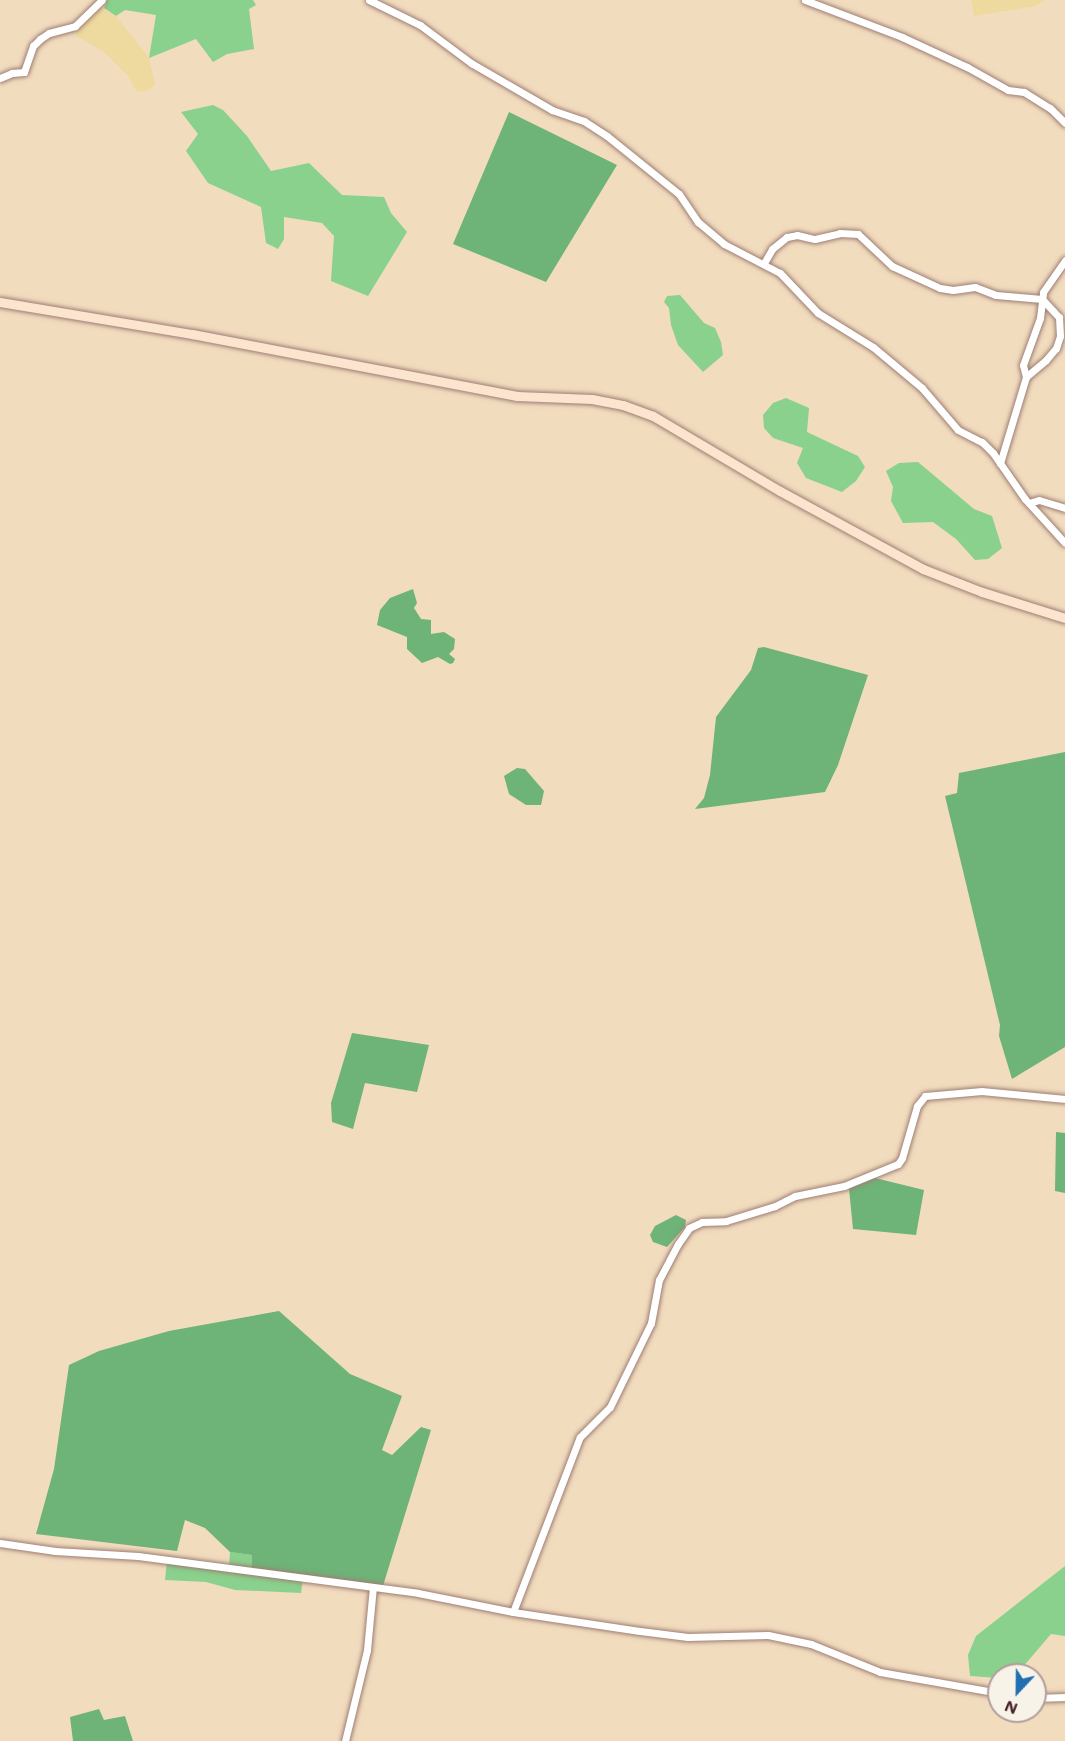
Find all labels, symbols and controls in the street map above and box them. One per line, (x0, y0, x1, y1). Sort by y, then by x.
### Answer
north arrow (987, 1663, 1047, 1723)
text: N (1001, 1696, 1020, 1720)

